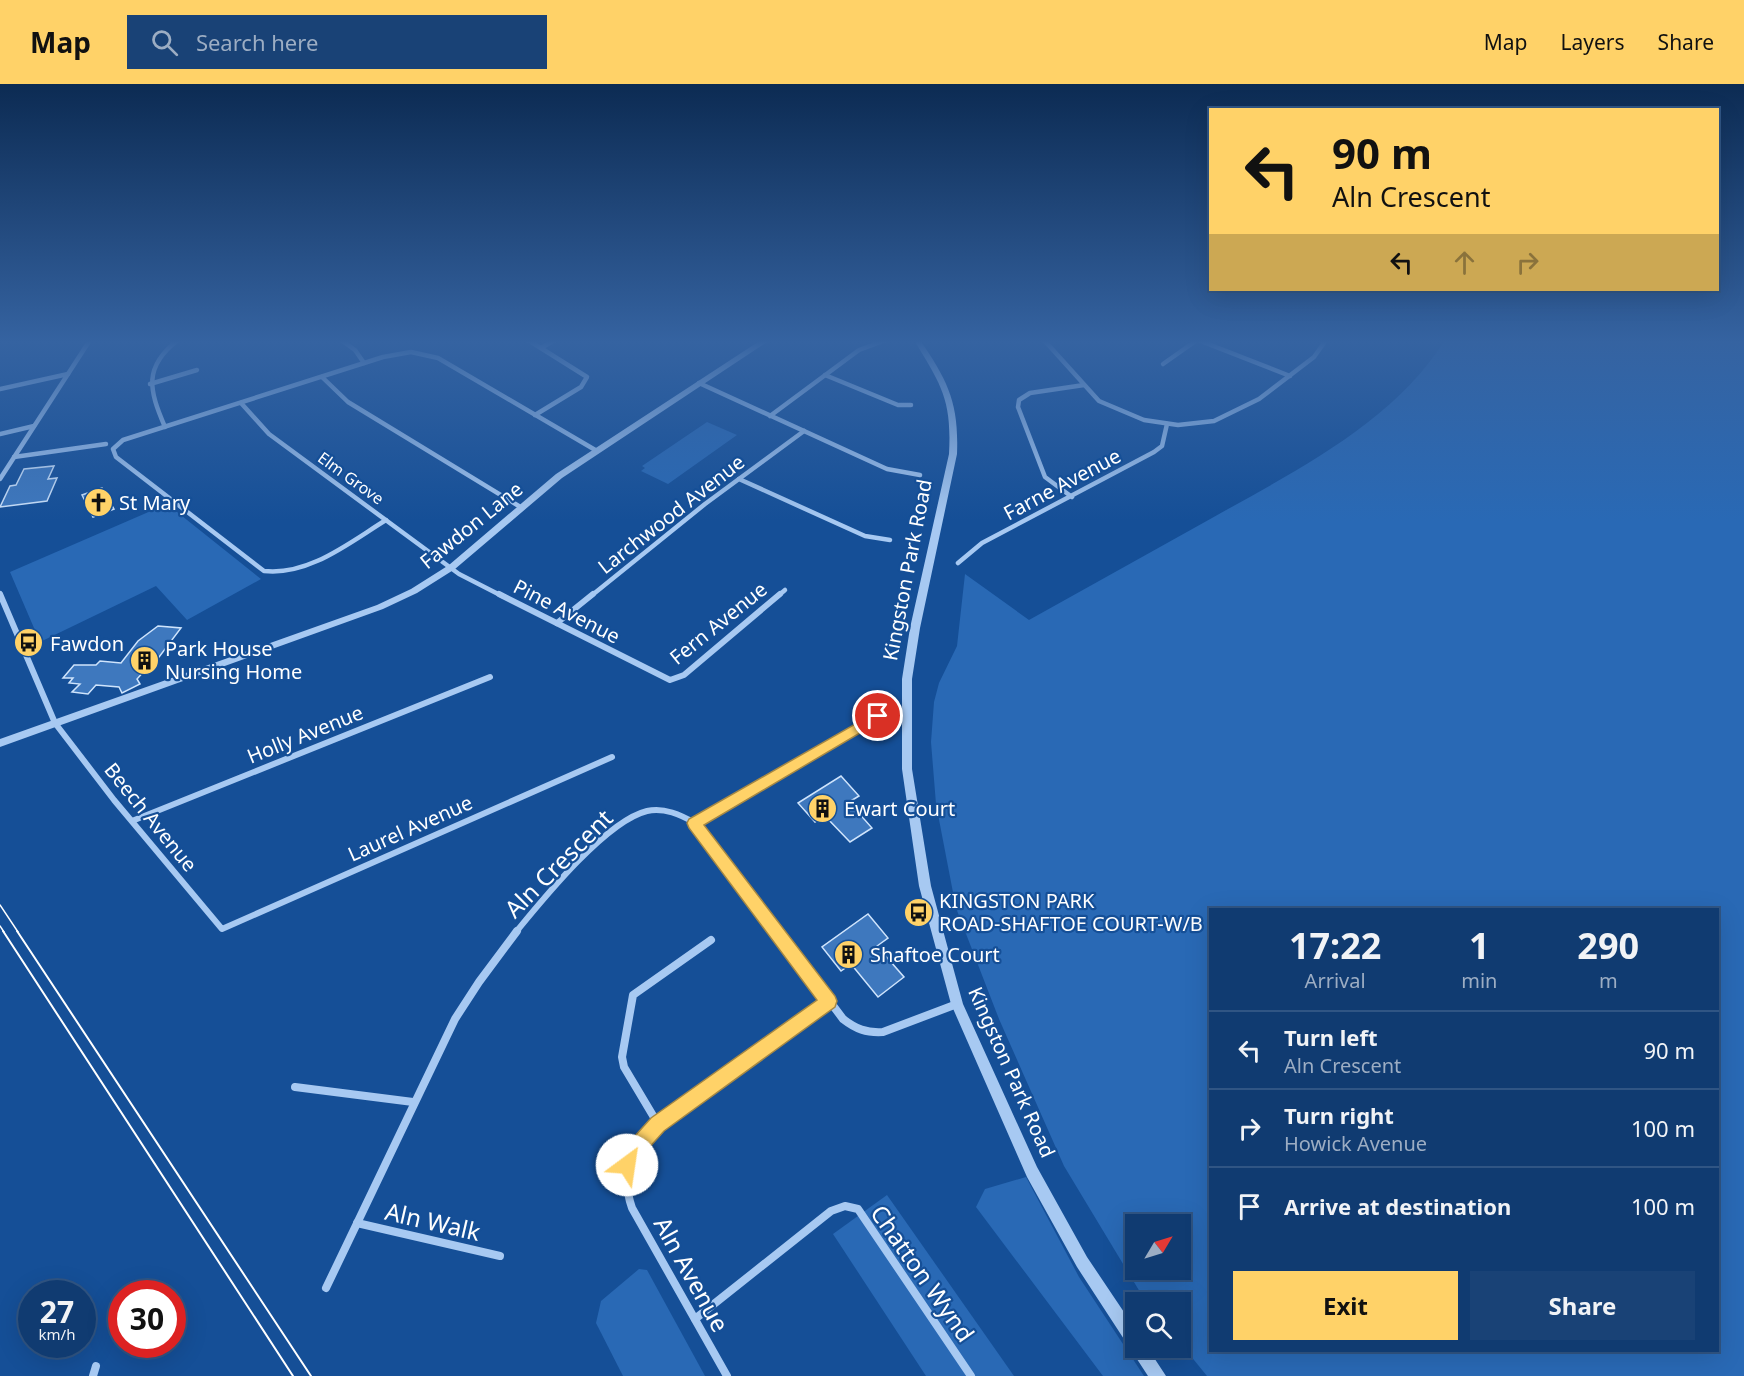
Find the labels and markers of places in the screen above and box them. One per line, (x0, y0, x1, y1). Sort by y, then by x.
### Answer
church icon: St Mary (82, 486, 114, 518)
place label: St Mary (119, 489, 191, 516)
bus stop icon: Fawdon (13, 627, 45, 659)
place label: Fawdon (50, 630, 124, 657)
place label: Park House Nursing Home (165, 635, 302, 685)
building icon: Park House Nursing Home (128, 644, 160, 676)
pin (852, 690, 903, 741)
building icon: Ewart Court (807, 792, 839, 824)
place label: Ewart Court (844, 795, 955, 822)
place label: KINGSTON PARK ROAD-SHAFTOE COURT-W/B (939, 887, 1203, 937)
bus stop icon: KINGSTON PARK ROAD-SHAFTOE COURT-W/B (902, 896, 934, 928)
building icon: Shaftoe Court (833, 938, 865, 970)
place label: Shaftoe Court (870, 941, 1000, 968)

